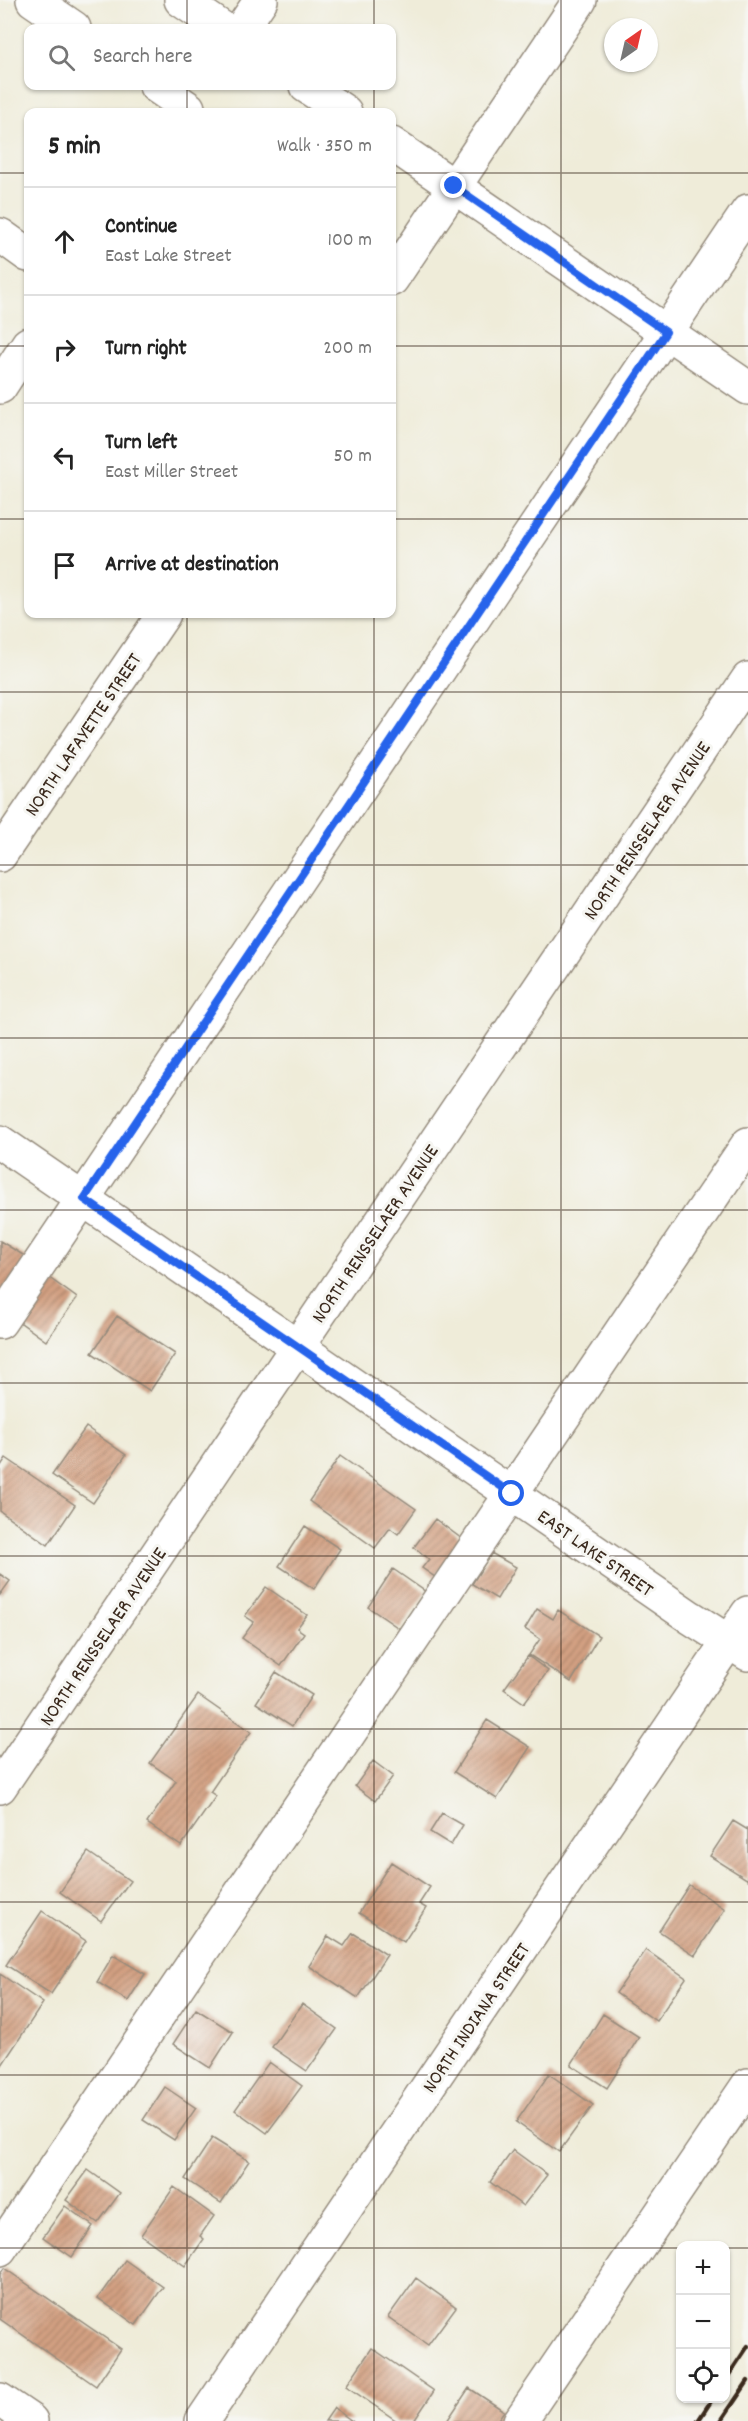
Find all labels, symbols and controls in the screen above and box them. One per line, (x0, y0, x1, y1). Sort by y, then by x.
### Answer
north arrow (604, 18, 658, 72)
search box (24, 24, 396, 90)
icon: search (45, 41, 78, 74)
text: Search here (93, 42, 192, 73)
text: 5 min (48, 129, 101, 166)
text: Walk · 350 m (277, 133, 372, 161)
route end (440, 172, 466, 198)
text: Continue (105, 212, 177, 243)
icon: ahead (48, 225, 81, 258)
text: 100 m (328, 227, 372, 255)
text: East Lake Street (105, 243, 232, 271)
icon: right (48, 333, 81, 366)
text: Turn right (105, 334, 187, 365)
text: 200 m (323, 335, 372, 363)
text: Turn left (105, 428, 177, 459)
icon: left (48, 441, 81, 474)
text: 50 m (334, 443, 372, 471)
text: East Miller Street (105, 459, 238, 487)
icon: arrive (48, 549, 81, 582)
text: Arrive at destination (105, 550, 279, 581)
street label: NORTH LAFAYETTE STREET (19, 648, 150, 823)
street label: NORTH RENSSELAER AVENUE (578, 737, 719, 927)
street label: NORTH RENSSELAER AVENUE (306, 1140, 447, 1330)
route start (498, 1480, 524, 1506)
street label: EAST LAKE STREET (530, 1504, 658, 1605)
street label: NORTH RENSSELAER AVENUE (34, 1543, 175, 1733)
street label: NORTH INDIANA STREET (417, 1938, 538, 2099)
map controls (676, 2241, 730, 2403)
button: + (676, 2241, 730, 2295)
button: − (676, 2295, 730, 2349)
button: locate (676, 2349, 730, 2403)

